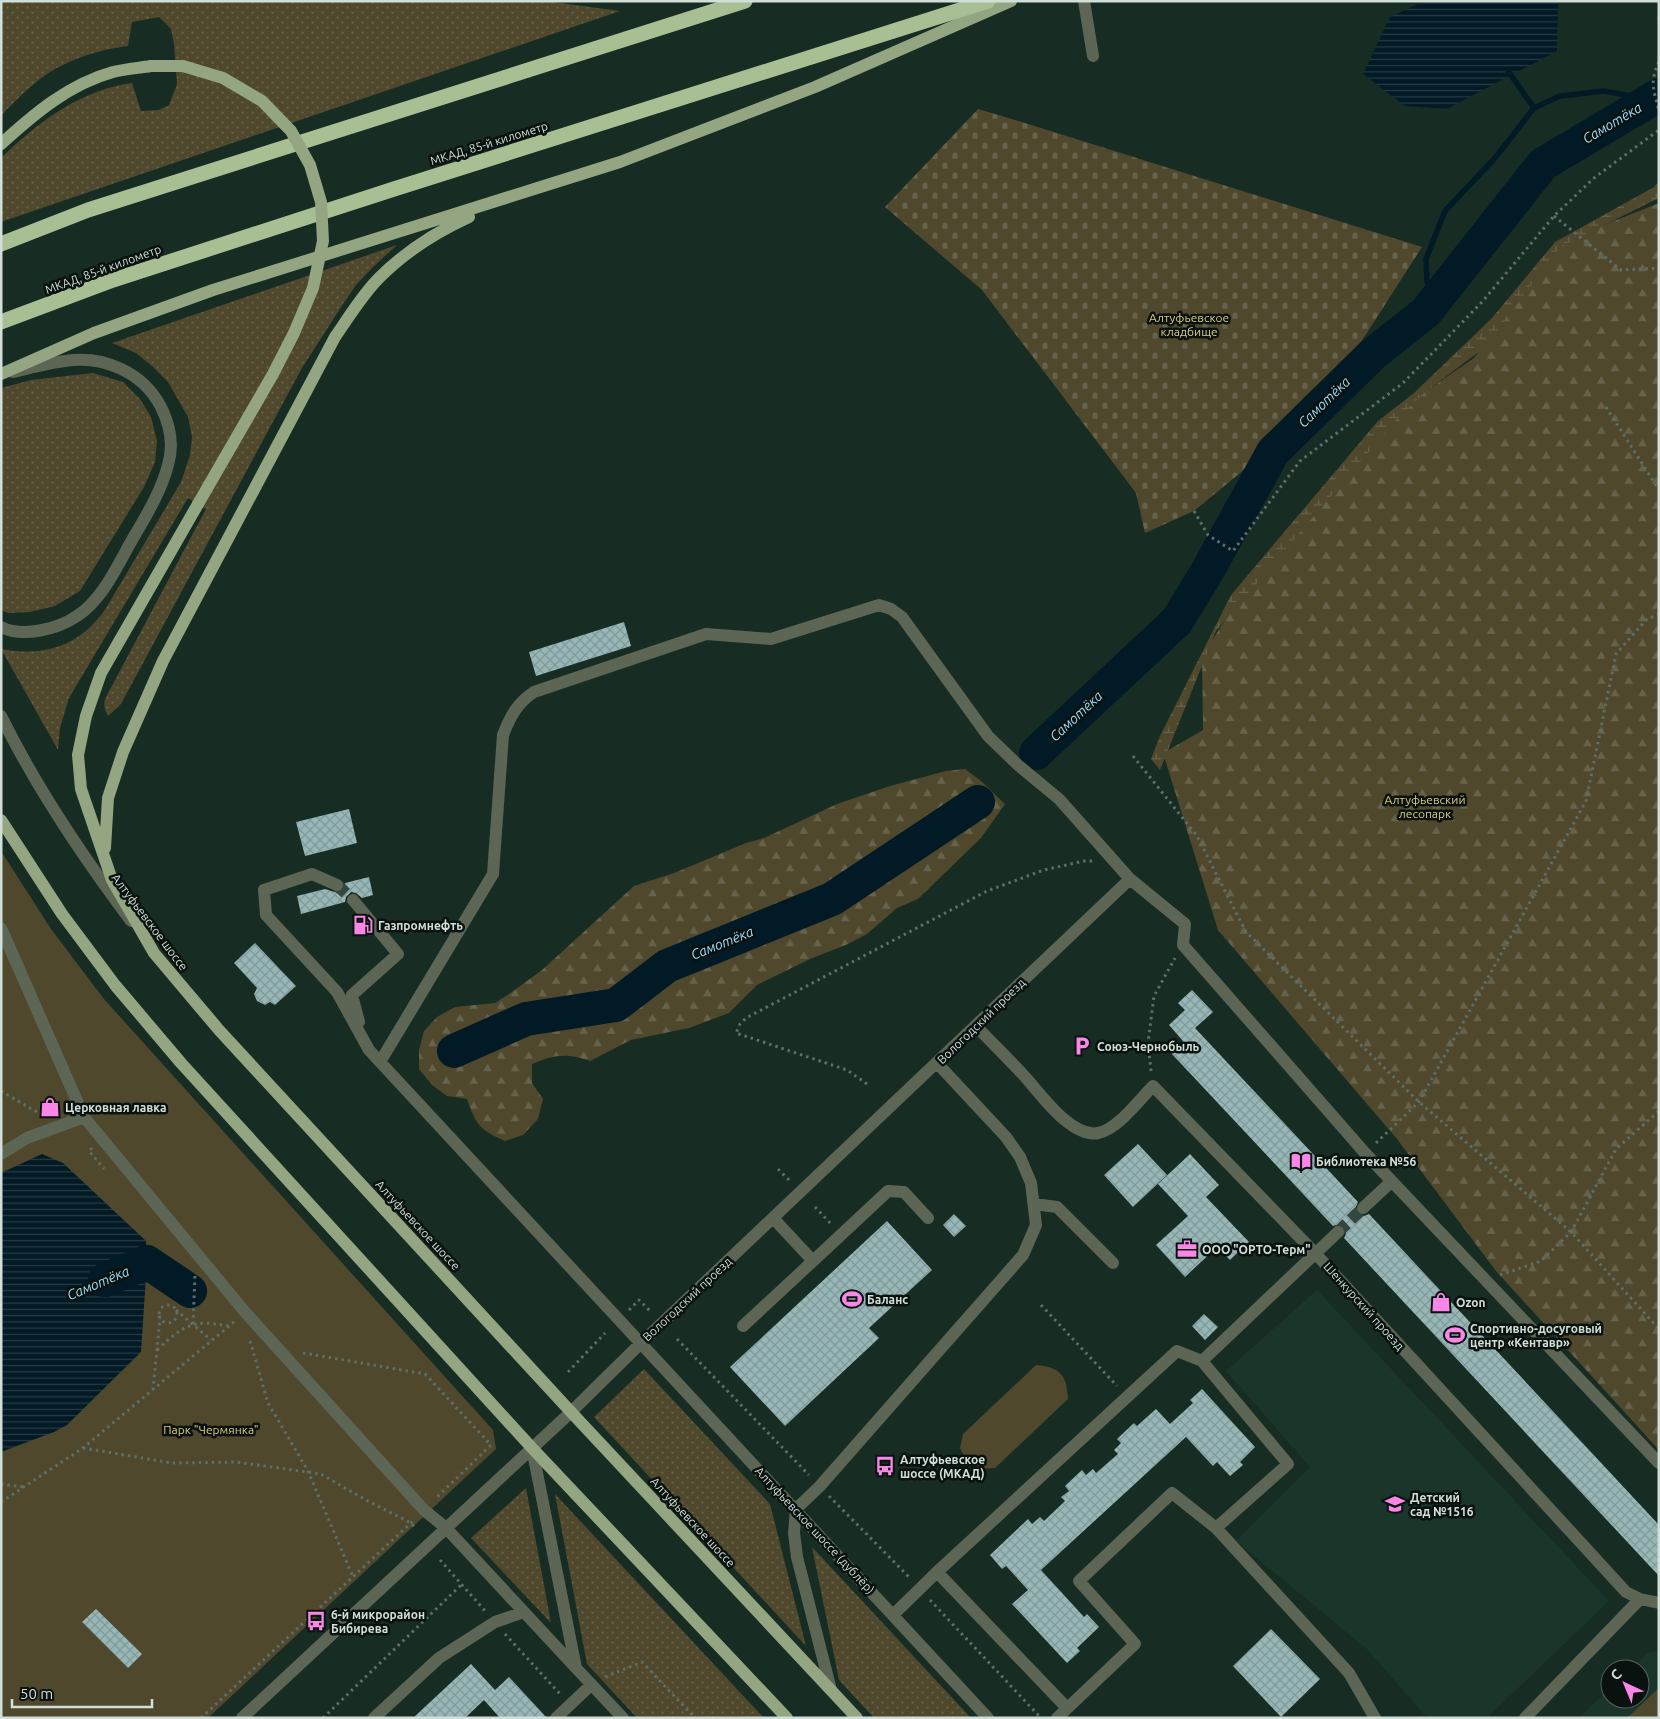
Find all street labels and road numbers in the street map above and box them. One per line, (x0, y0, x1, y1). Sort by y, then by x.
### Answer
street label: МКАД, 85-й километр (429, 119, 549, 167)
street label: МКАД, 85-й километр (43, 242, 163, 296)
street label: Алтуфьевское шоссе (109, 871, 191, 973)
street label: Вологодский проезд (935, 976, 1027, 1066)
street label: Алтуфьевское шоссе (373, 1178, 463, 1272)
street label: Вологодский проезд (640, 1254, 734, 1344)
street label: Шенкурский проезд (1321, 1260, 1407, 1352)
street label: Алтуфьевское шоссе (дублёр) (752, 1464, 877, 1597)
street label: Алтуфьевское шоссе (648, 1475, 738, 1569)

